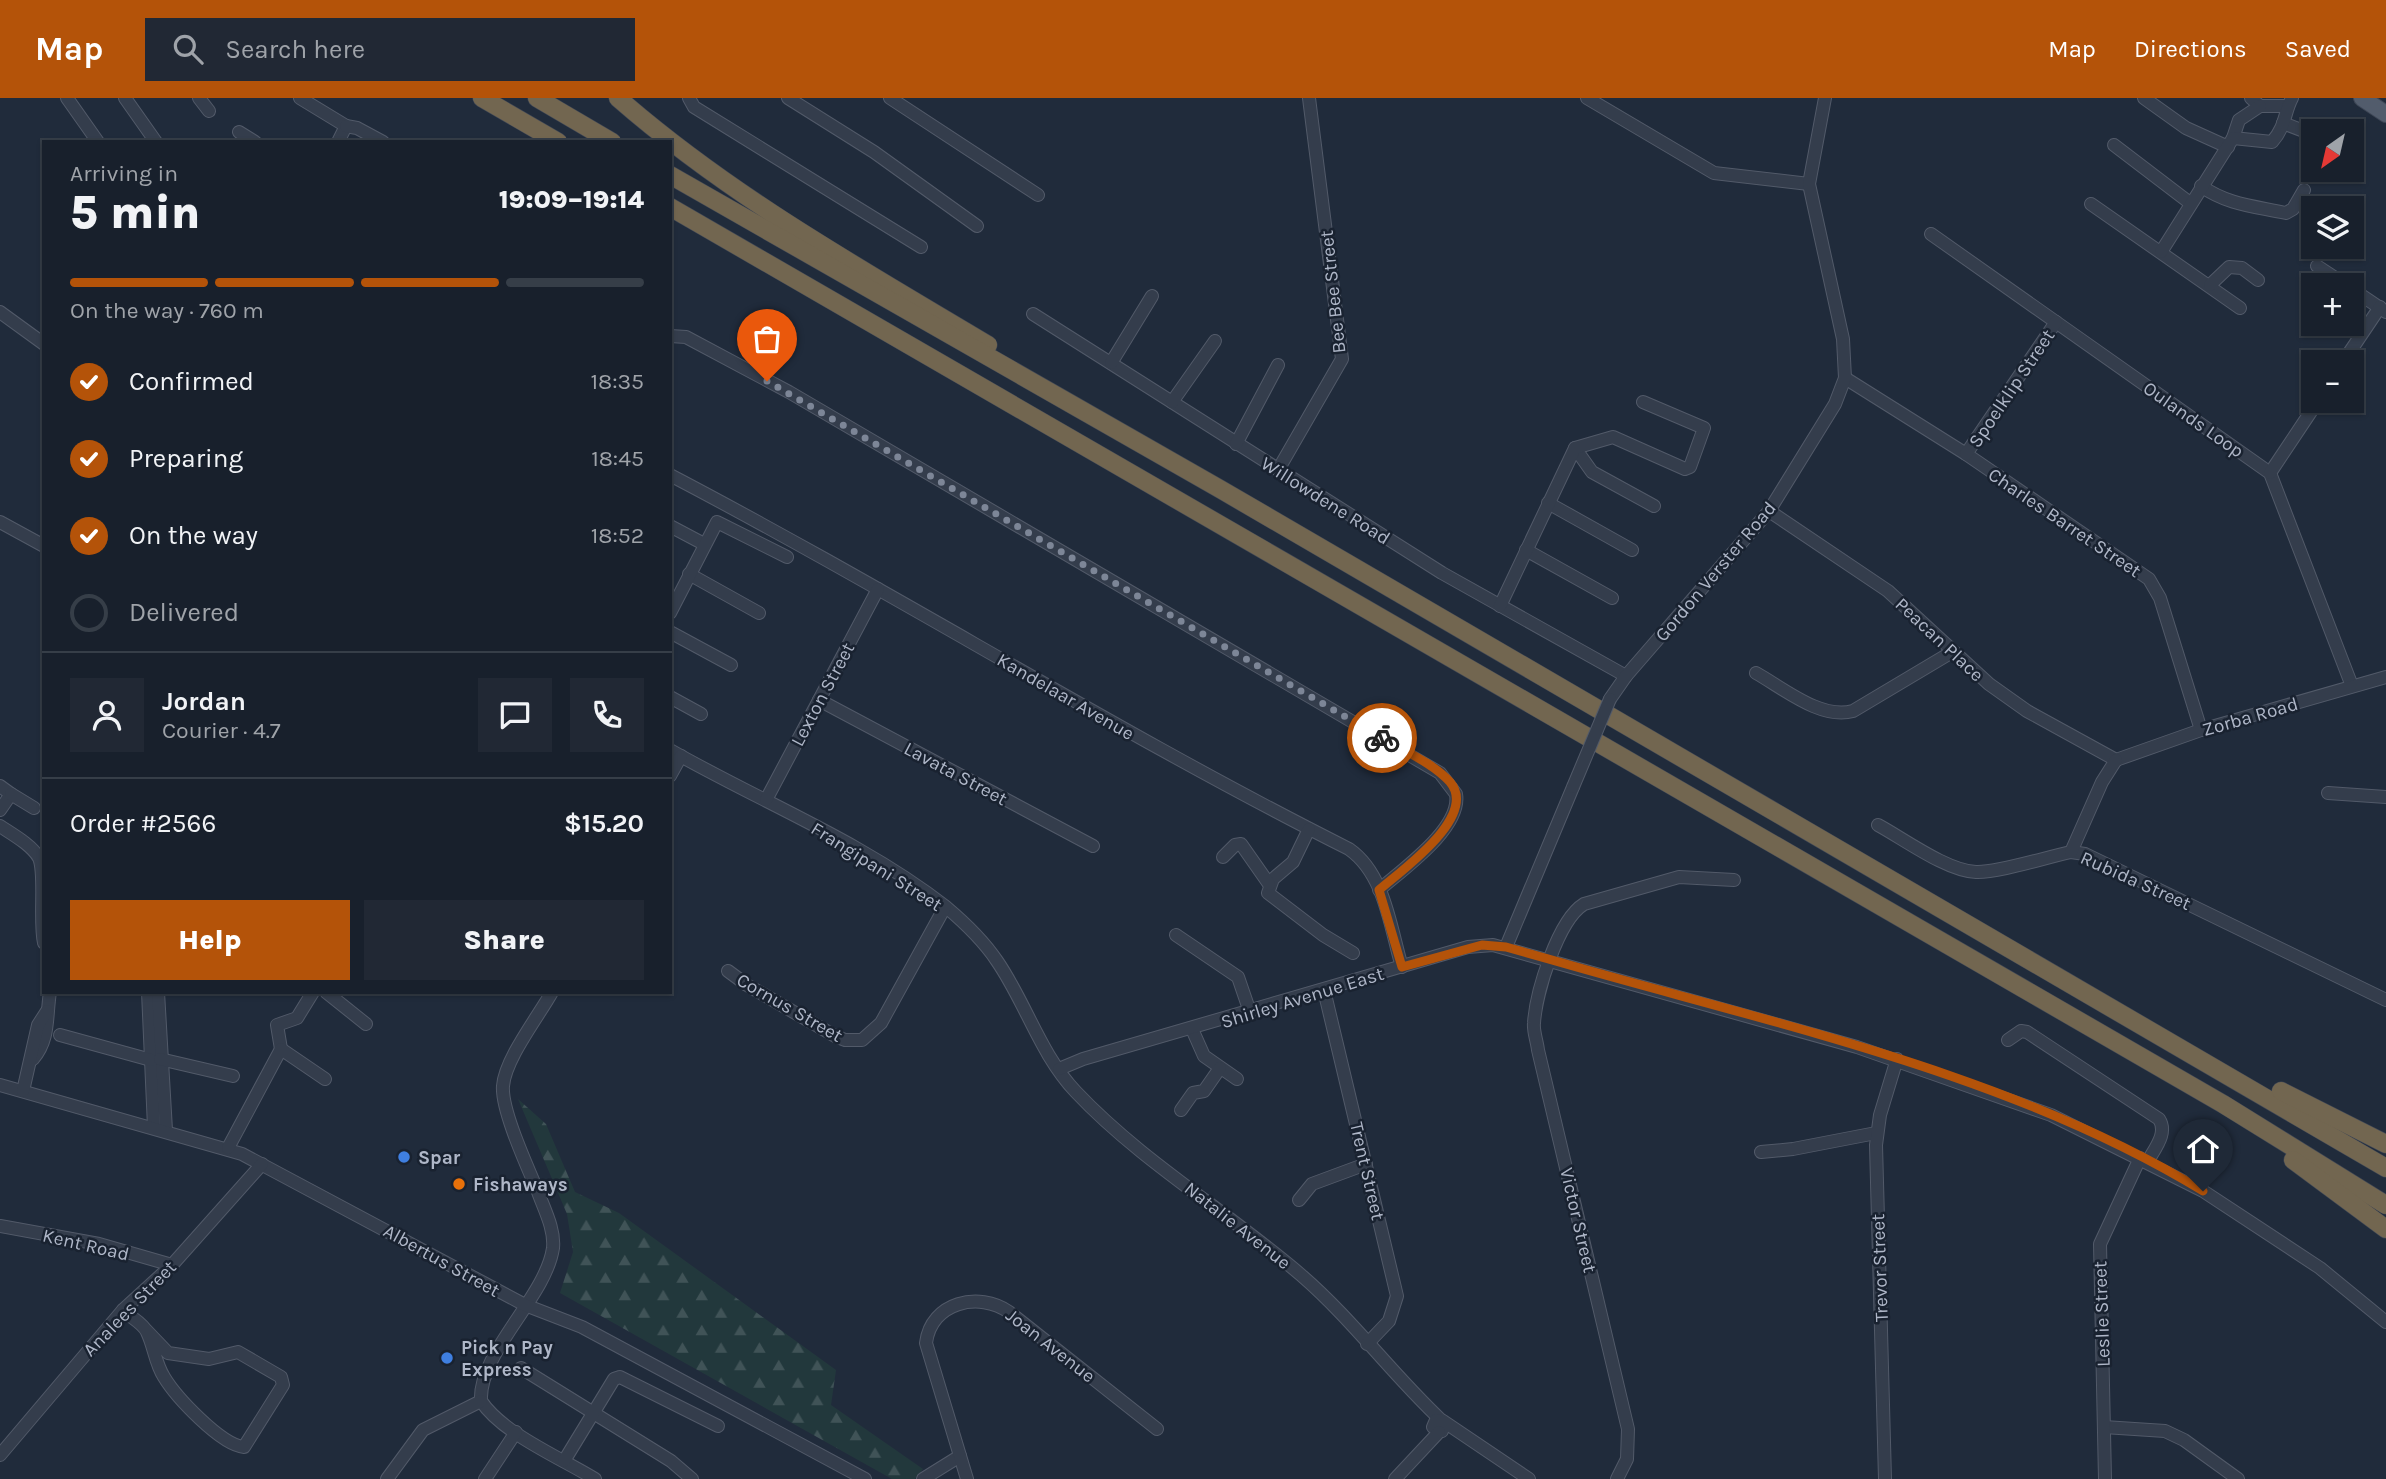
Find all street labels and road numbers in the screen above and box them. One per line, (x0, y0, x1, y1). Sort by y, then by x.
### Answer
street label: Bee Bee Street (1316, 229, 1350, 355)
street label: Spoelklip Street (1964, 325, 2059, 452)
street label: Oulands Loop (2139, 377, 2248, 463)
street label: Willowdene Road (1257, 452, 1394, 549)
street label: Charles Barret Street (1984, 463, 2145, 582)
street label: Gordon Verster Road (1651, 497, 1781, 646)
street label: Peacan Place (1891, 593, 1988, 686)
street label: Lexton Street (786, 639, 859, 750)
street label: Kandelaar Avenue (993, 649, 1138, 745)
street label: Zorba Road (2200, 693, 2301, 741)
street label: Lavata Street (900, 737, 1011, 810)
street label: Frangipani Street (807, 818, 946, 916)
street label: Rubida Street (2077, 847, 2194, 915)
street label: Shirley Avenue East (1218, 963, 1386, 1033)
street label: Cornus Street (733, 969, 846, 1047)
street label: Trent Street (1345, 1120, 1389, 1222)
street label: Victor Street (1555, 1166, 1601, 1275)
street label: Natalie Avenue (1180, 1177, 1295, 1274)
street label: Trevor Street (1867, 1214, 1893, 1322)
street label: Albertus Street (380, 1220, 503, 1302)
street label: Kent Road (40, 1224, 131, 1266)
street label: Analees Street (79, 1256, 181, 1361)
street label: Leslie Street (2089, 1261, 2115, 1367)
street label: Joan Avenue (1001, 1304, 1099, 1387)

